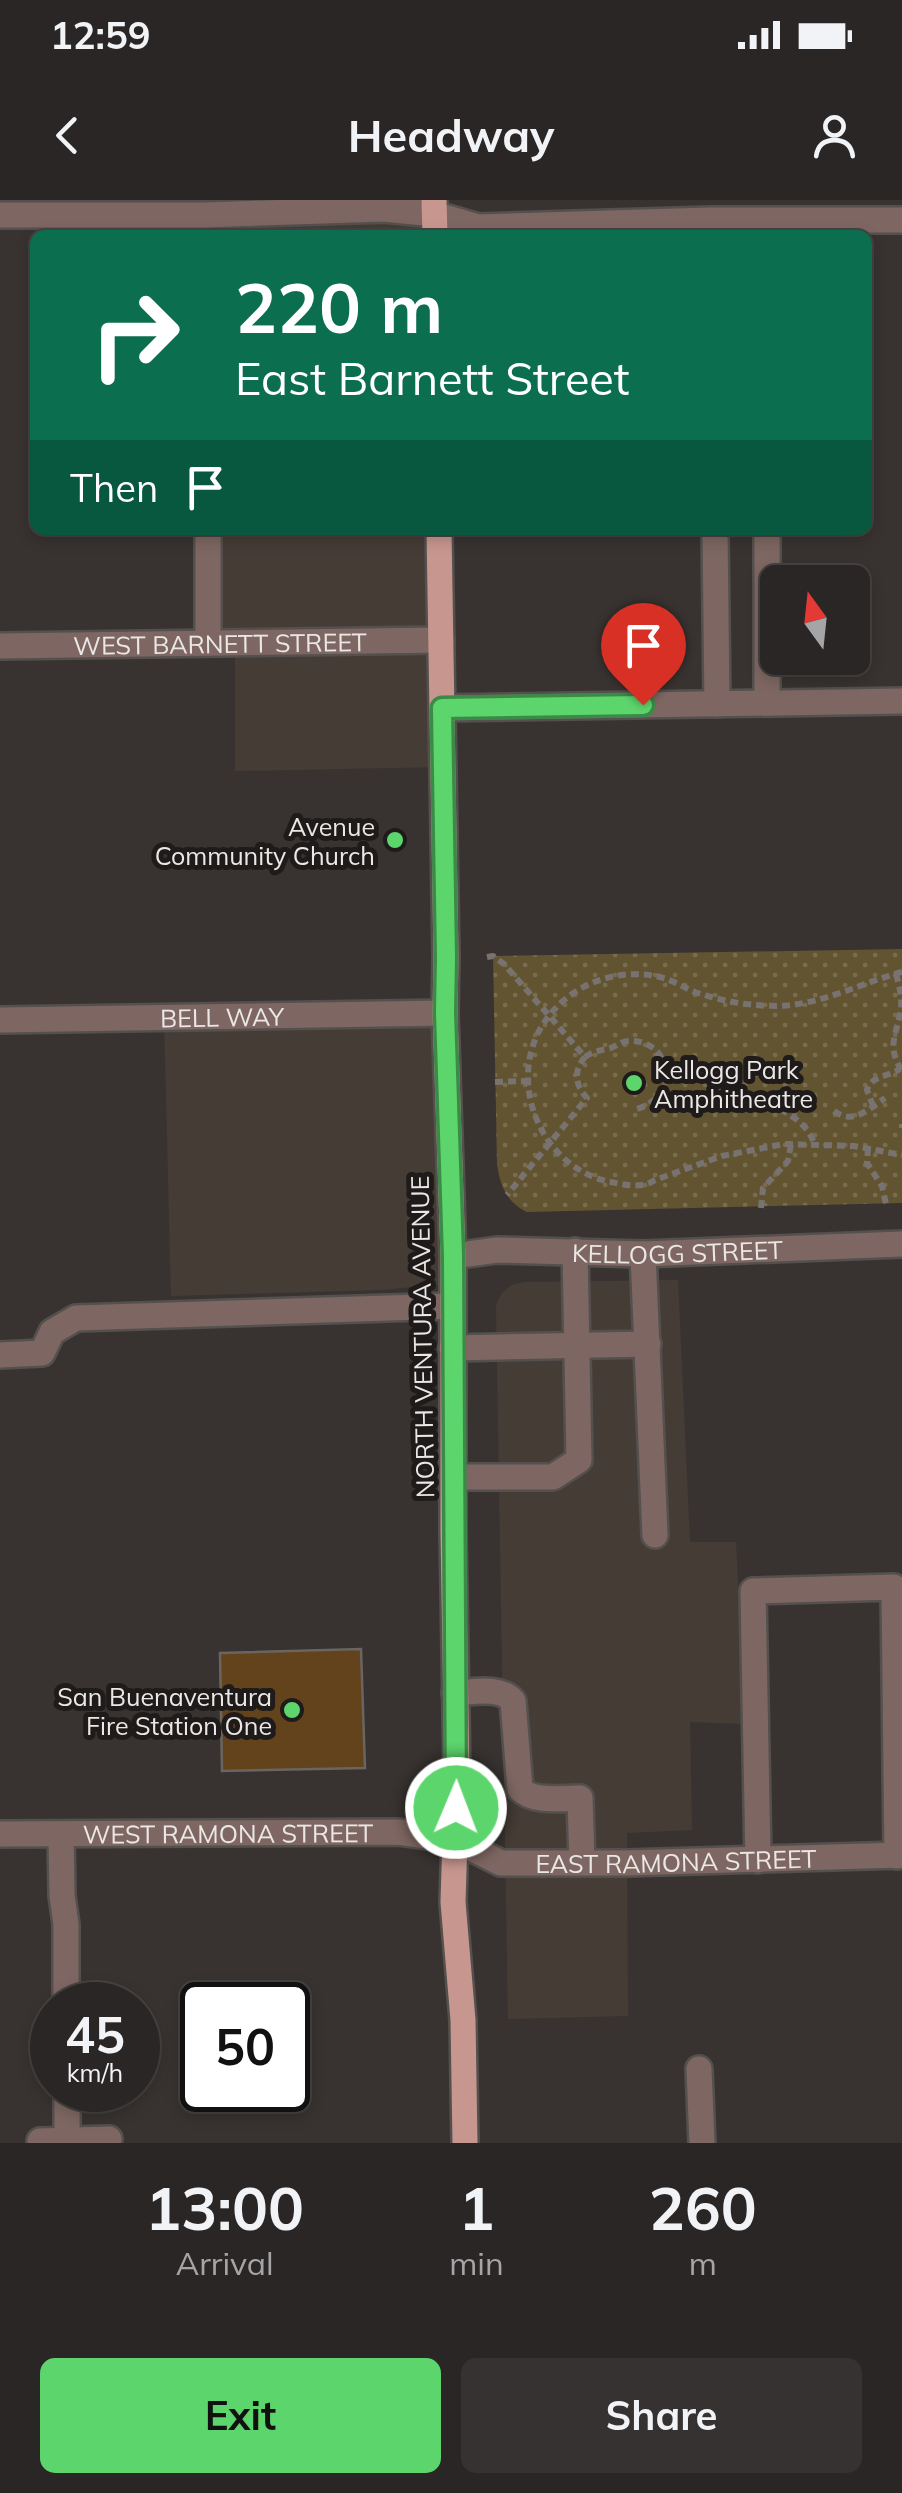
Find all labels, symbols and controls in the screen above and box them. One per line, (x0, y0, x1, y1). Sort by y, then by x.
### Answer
text: 12:59 (50, 11, 151, 59)
text: Headway (348, 107, 554, 163)
icon: back (40, 108, 95, 163)
icon: person (807, 108, 862, 163)
text: 220 m (235, 263, 443, 351)
icon: right (70, 270, 200, 400)
text: East Barnett Street (235, 350, 630, 406)
icon: arrive (178, 460, 233, 515)
text: Then (70, 464, 158, 512)
north arrow (760, 565, 870, 675)
map controls (760, 565, 870, 675)
pin (601, 603, 686, 706)
icon: arrive (616, 618, 671, 673)
street label: WEST BARNETT STREET (73, 626, 367, 661)
place label: Avenue Community Church (155, 811, 375, 871)
marker: Avenue Community Church (384, 829, 406, 851)
street label: BELL WAY (160, 1000, 285, 1033)
place label: Kellogg Park Amphitheatre (654, 1054, 813, 1114)
marker: Kellogg Park Amphitheatre (623, 1072, 645, 1094)
street label: NORTH VENTURA AVENUE (404, 1176, 440, 1498)
street label: KELLOGG STREET (572, 1233, 784, 1270)
place label: San Buenaventura Fire Station One (57, 1681, 272, 1741)
marker: San Buenaventura Fire Station One (281, 1699, 303, 1721)
position arrow (404, 1756, 508, 1860)
street label: WEST RAMONA STREET (83, 1817, 373, 1849)
street label: EAST RAMONA STREET (535, 1842, 817, 1879)
speed limit sign: 50 (180, 1982, 310, 2112)
text: 45 (65, 2003, 125, 2066)
text: km/h (67, 2057, 123, 2088)
text: 13:00 (145, 2170, 304, 2245)
text: 1 (458, 2170, 494, 2245)
text: 260 (649, 2170, 757, 2245)
text: Arrival (176, 2243, 274, 2283)
text: min (449, 2243, 504, 2283)
text: m (689, 2243, 717, 2283)
button: Exit (40, 2358, 441, 2473)
button: Share (461, 2358, 862, 2473)

